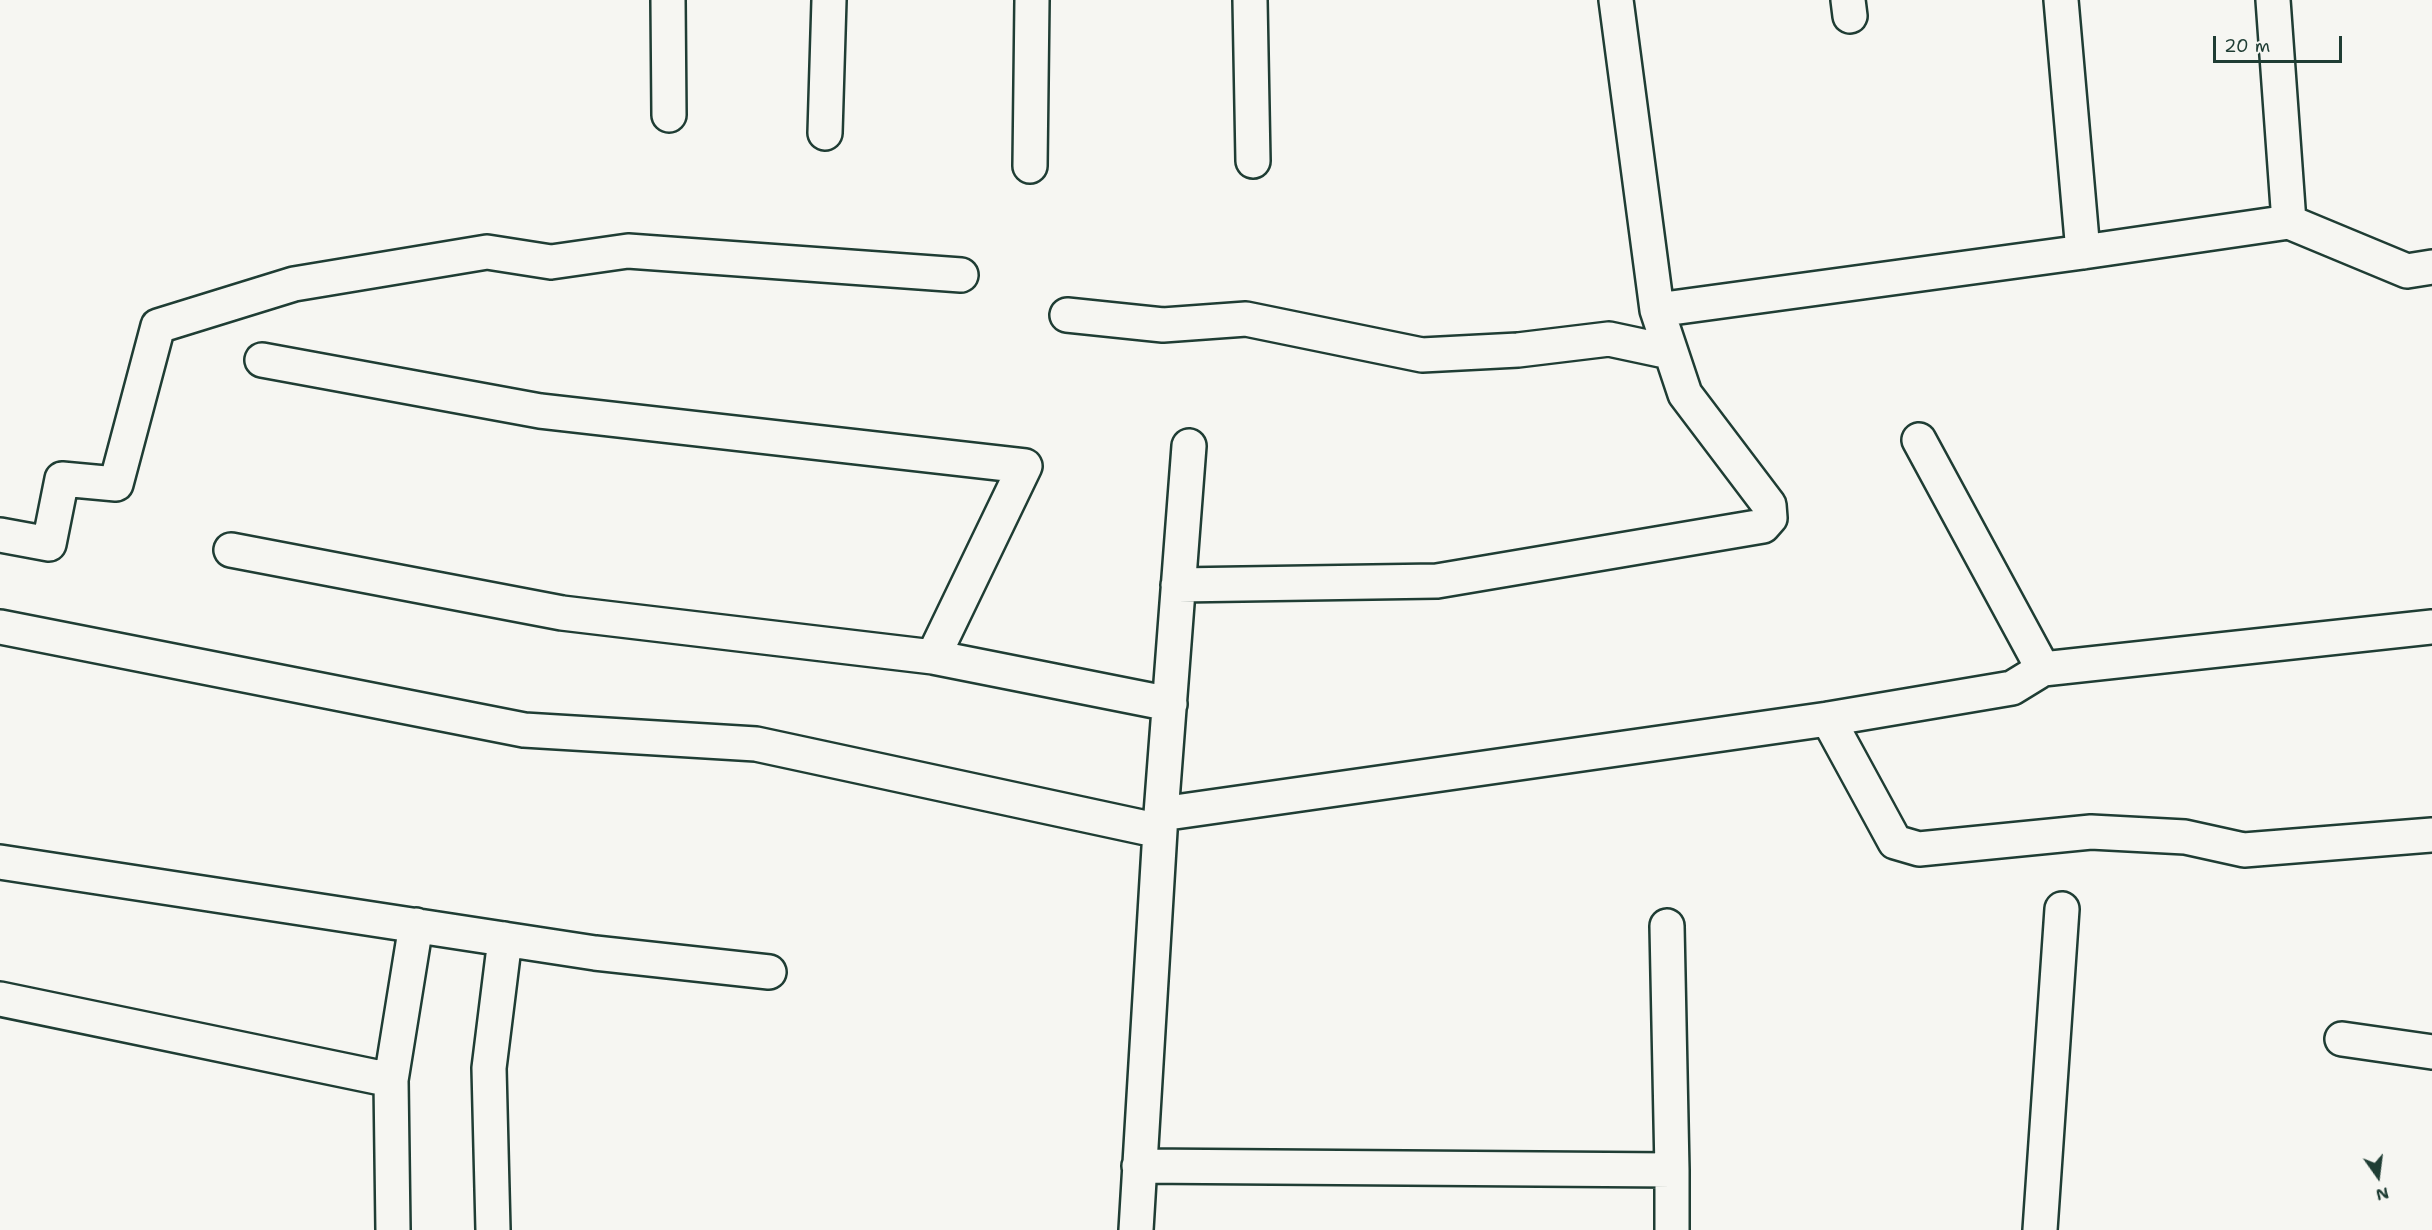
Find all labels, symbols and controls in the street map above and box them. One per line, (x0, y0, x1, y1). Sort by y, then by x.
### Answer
scale bar (2216, 24, 2345, 62)
text: 20 m (2224, 34, 2270, 58)
north arrow (2348, 1146, 2408, 1206)
text: N (2374, 1182, 2391, 1206)

